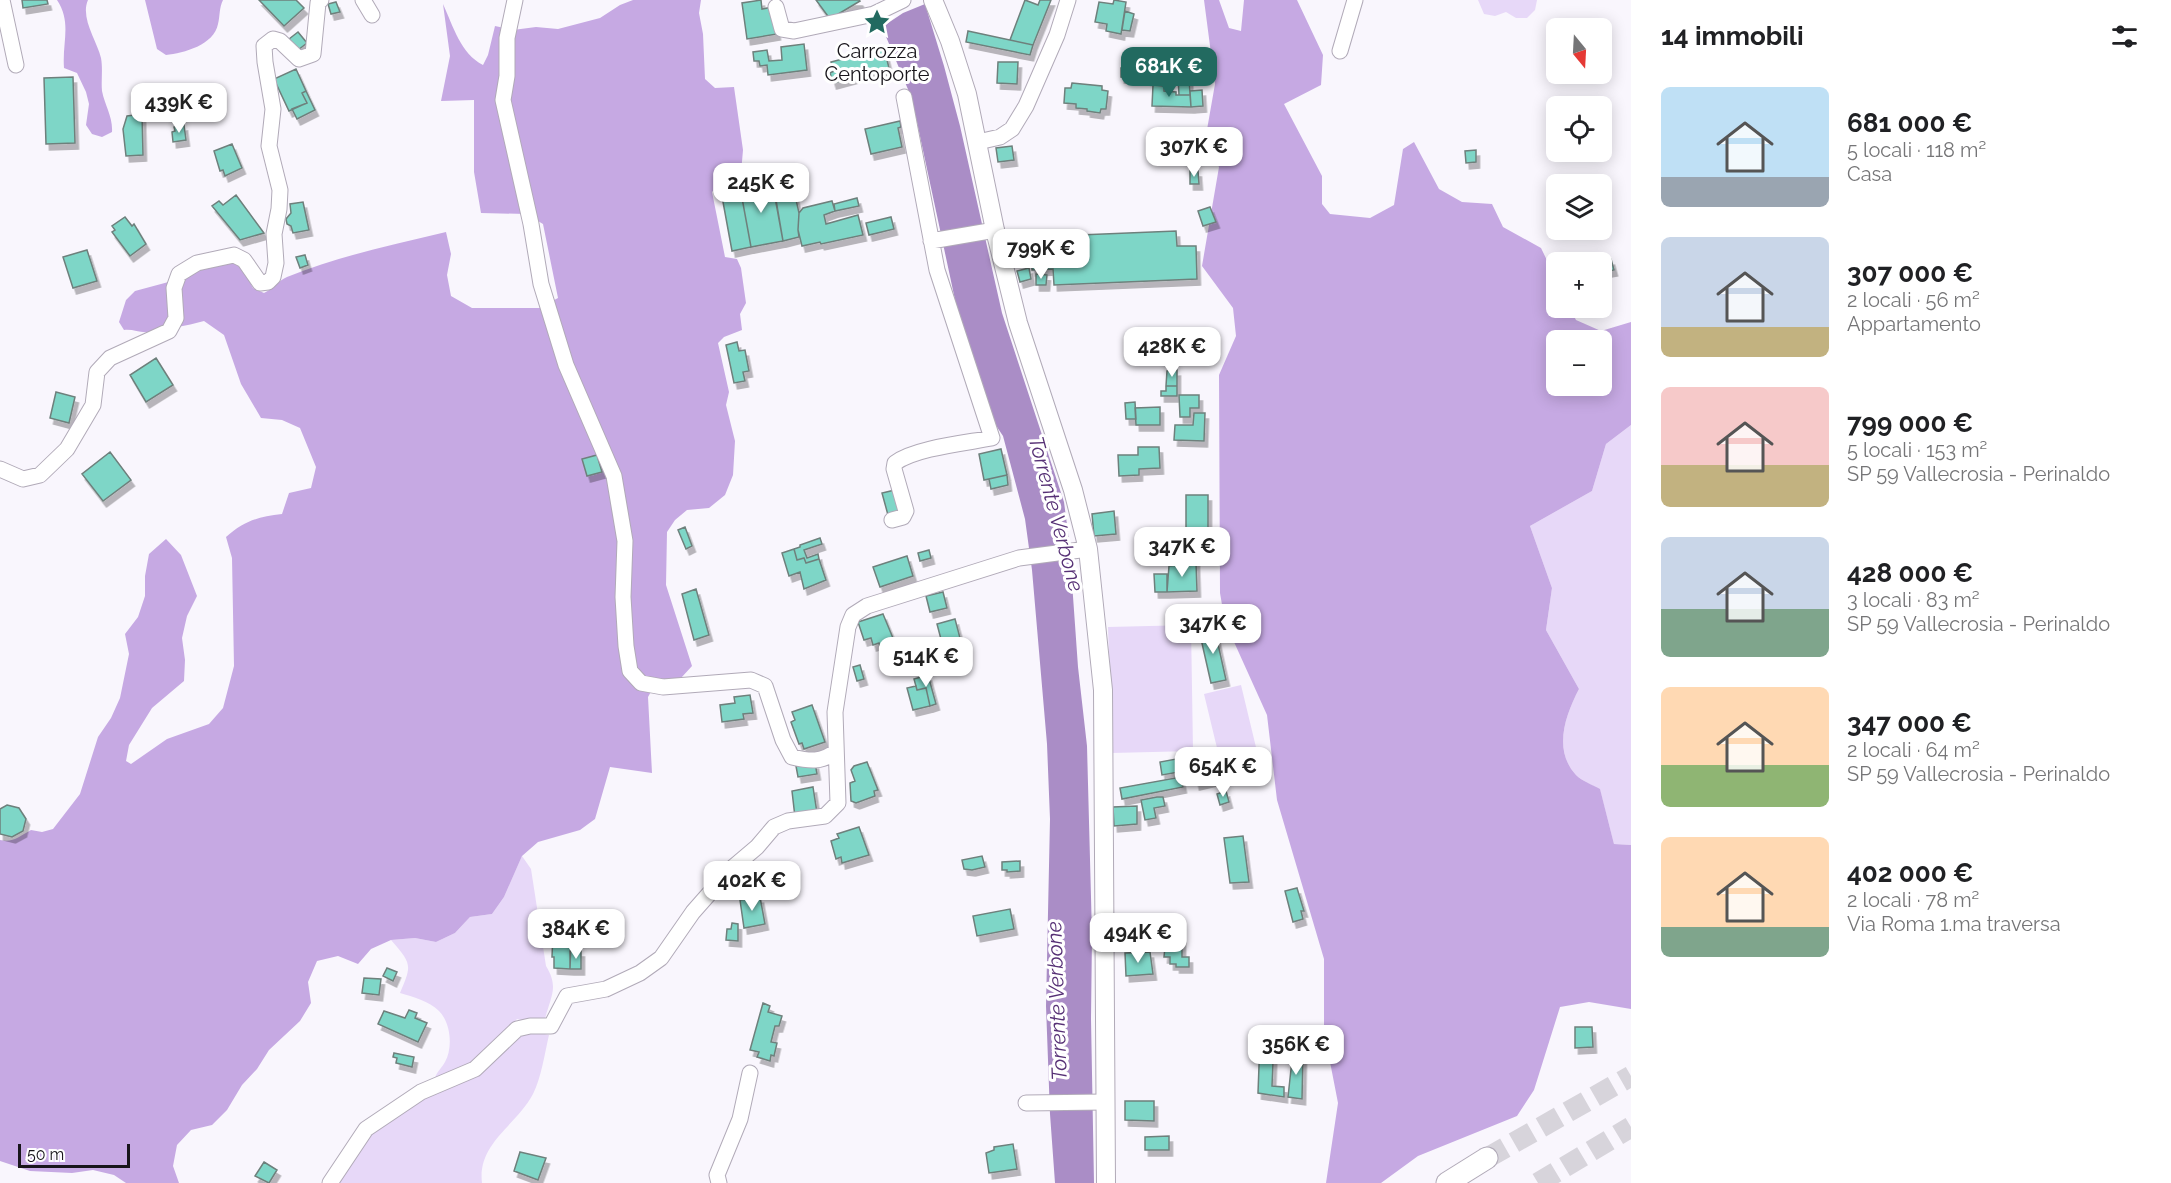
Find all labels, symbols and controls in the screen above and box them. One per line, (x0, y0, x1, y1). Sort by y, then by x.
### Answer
place icon: Carrozza Centoporte (862, 7, 892, 37)
north arrow (1546, 18, 1612, 84)
map controls (1546, 18, 1612, 396)
icon: filters (2108, 20, 2141, 53)
text: 14 immobili (1661, 21, 1804, 51)
place label: Carrozza Centoporte (825, 39, 930, 86)
pin: 681K € (1120, 47, 1218, 98)
text: 681K € (1135, 54, 1203, 78)
pin: 439K € (130, 83, 228, 134)
text: 439K € (145, 90, 213, 114)
button: locate (1546, 96, 1612, 162)
text: 681 000 € (1847, 108, 1972, 138)
icon: home (1709, 111, 1781, 183)
pin: 307K € (1145, 127, 1243, 178)
text: 307K € (1160, 134, 1228, 158)
text: 5 locali · 118 m² (1847, 138, 1986, 162)
text: Casa (1847, 162, 1892, 186)
pin: 245K € (712, 163, 810, 214)
text: 245K € (727, 170, 795, 194)
button: layers (1546, 174, 1612, 240)
pin: 799K € (992, 229, 1090, 280)
text: 799K € (1007, 236, 1075, 260)
button: + (1546, 252, 1612, 318)
text: 307 000 € (1847, 258, 1973, 288)
icon: home (1709, 261, 1781, 333)
text: 2 locali · 56 m² (1847, 288, 1980, 312)
text: Appartamento (1847, 312, 1981, 336)
pin: 428K € (1123, 327, 1221, 378)
button: − (1546, 330, 1612, 396)
text: 428K € (1138, 334, 1206, 358)
text: 799 000 € (1847, 408, 1973, 438)
icon: home (1709, 411, 1781, 483)
water label: Torrente Verbone (1024, 434, 1089, 594)
text: 5 locali · 153 m² (1847, 438, 1987, 462)
text: SP 59 Vallecrosia - Perinaldo (1847, 462, 2110, 486)
pin: 347K € (1133, 527, 1231, 578)
text: 347K € (1148, 534, 1216, 558)
text: 428 000 € (1847, 558, 1973, 588)
icon: home (1709, 561, 1781, 633)
text: 3 locali · 83 m² (1847, 588, 1980, 612)
pin: 347K € (1164, 604, 1262, 655)
text: 347K € (1179, 611, 1247, 635)
text: SP 59 Vallecrosia - Perinaldo (1847, 612, 2110, 636)
pin: 514K € (877, 637, 975, 688)
text: 514K € (893, 644, 959, 668)
text: 347 000 € (1847, 708, 1972, 738)
icon: home (1709, 711, 1781, 783)
text: 2 locali · 64 m² (1847, 738, 1980, 762)
pin: 654K € (1174, 747, 1272, 798)
text: 654K € (1189, 754, 1257, 778)
text: SP 59 Vallecrosia - Perinaldo (1847, 762, 2110, 786)
text: 402 000 € (1847, 858, 1974, 888)
pin: 402K € (703, 861, 801, 912)
icon: home (1709, 861, 1781, 933)
text: 402K € (718, 868, 786, 892)
text: 2 locali · 78 m² (1847, 888, 1979, 912)
pin: 384K € (527, 909, 625, 960)
text: Via Roma 1.ma traversa (1847, 912, 2061, 936)
pin: 494K € (1089, 913, 1187, 964)
text: 384K € (542, 916, 610, 940)
text: 494K € (1104, 920, 1172, 944)
water label: Torrente Verbone (1041, 921, 1072, 1081)
pin: 356K € (1247, 1025, 1345, 1076)
text: 356K € (1262, 1032, 1330, 1056)
scale bar (18, 1141, 130, 1168)
text: 50 m (27, 1145, 64, 1164)

